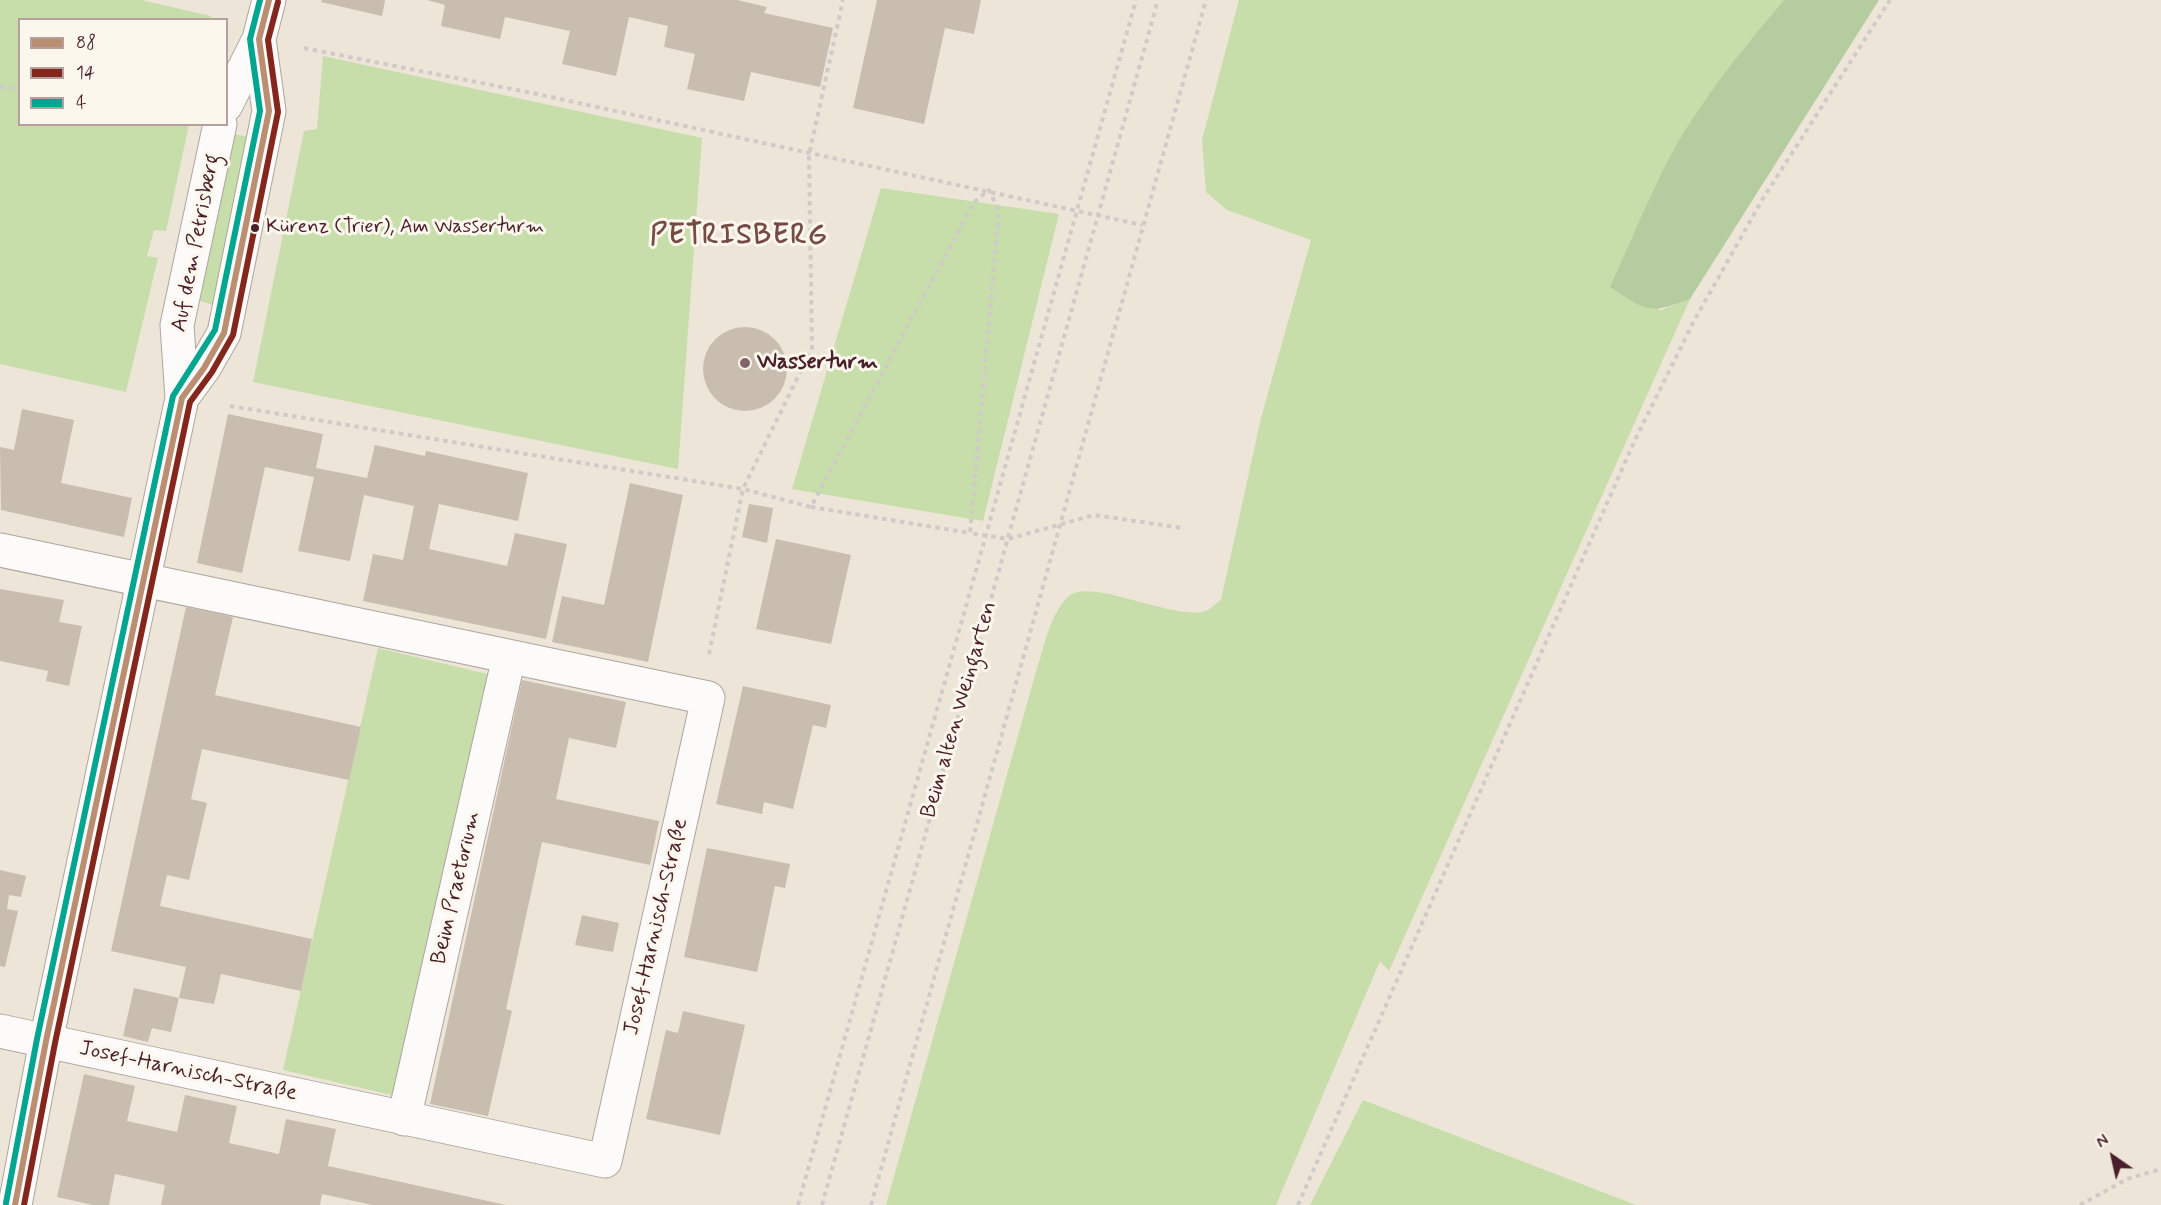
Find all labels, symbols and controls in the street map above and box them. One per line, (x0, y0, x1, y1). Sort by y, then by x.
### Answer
legend (18, 18, 228, 126)
text: 88 (76, 31, 96, 55)
text: 14 (76, 61, 95, 85)
text: 4 (76, 91, 86, 115)
street label: Auf dem Petrisberg (167, 152, 227, 334)
place label: Kürenz (Trier), Am Wasserturm (266, 216, 544, 240)
district label: PETRISBERG (644, 220, 834, 254)
marker: Kürenz (Trier), Am Wasserturm (249, 222, 261, 234)
place label: Wasserturm (757, 350, 878, 376)
marker: Wasserturm (738, 356, 752, 370)
street label: Beim alten Weingarten (916, 599, 1004, 821)
street label: Beim Praetorium (427, 809, 487, 967)
street label: Josef-Harnisch-Straße (619, 816, 695, 1038)
street label: Josef-Harnisch-Straße (77, 1036, 299, 1108)
north arrow (2083, 1127, 2143, 1187)
text: N (2092, 1130, 2113, 1153)

